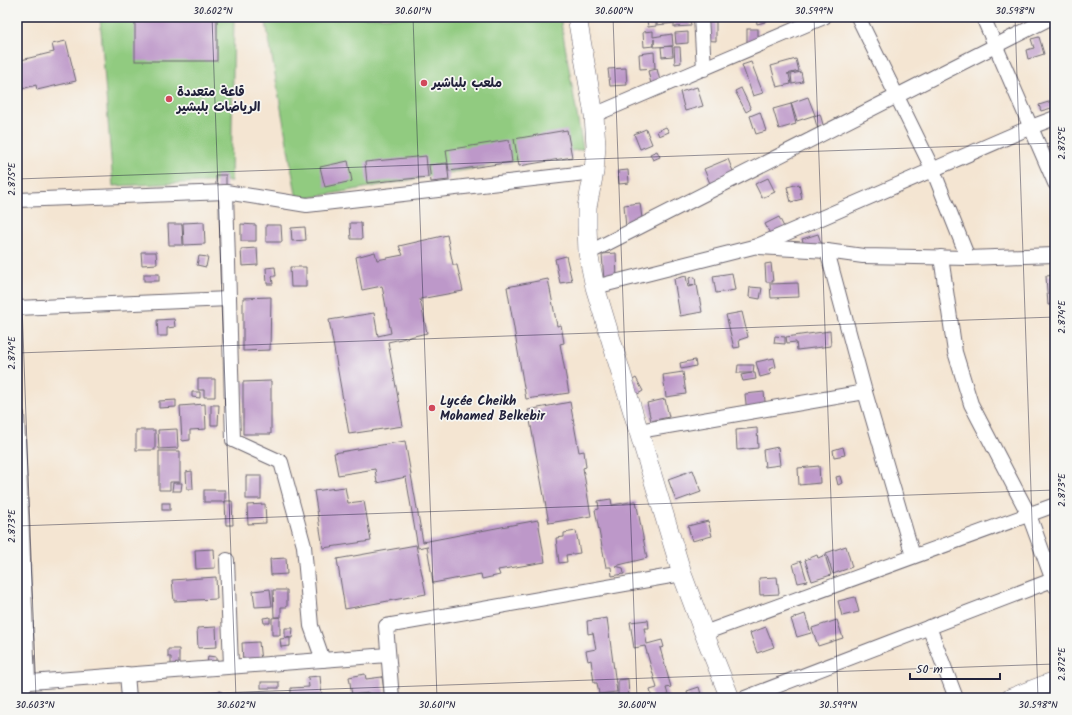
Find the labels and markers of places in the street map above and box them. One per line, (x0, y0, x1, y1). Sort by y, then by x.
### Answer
place label: ملعب بلباشير (430, 73, 502, 94)
marker: ملعب بلباشير (419, 78, 429, 88)
place label: قاعة متعددة الرياضات بلبشير (175, 82, 260, 118)
marker: قاعة متعددة الرياضات بلبشير (164, 94, 174, 104)
place label: Lycée Cheikh Mohamed Belkebir (440, 391, 546, 427)
marker: Lycée Cheikh Mohamed Belkebir (427, 403, 437, 413)

